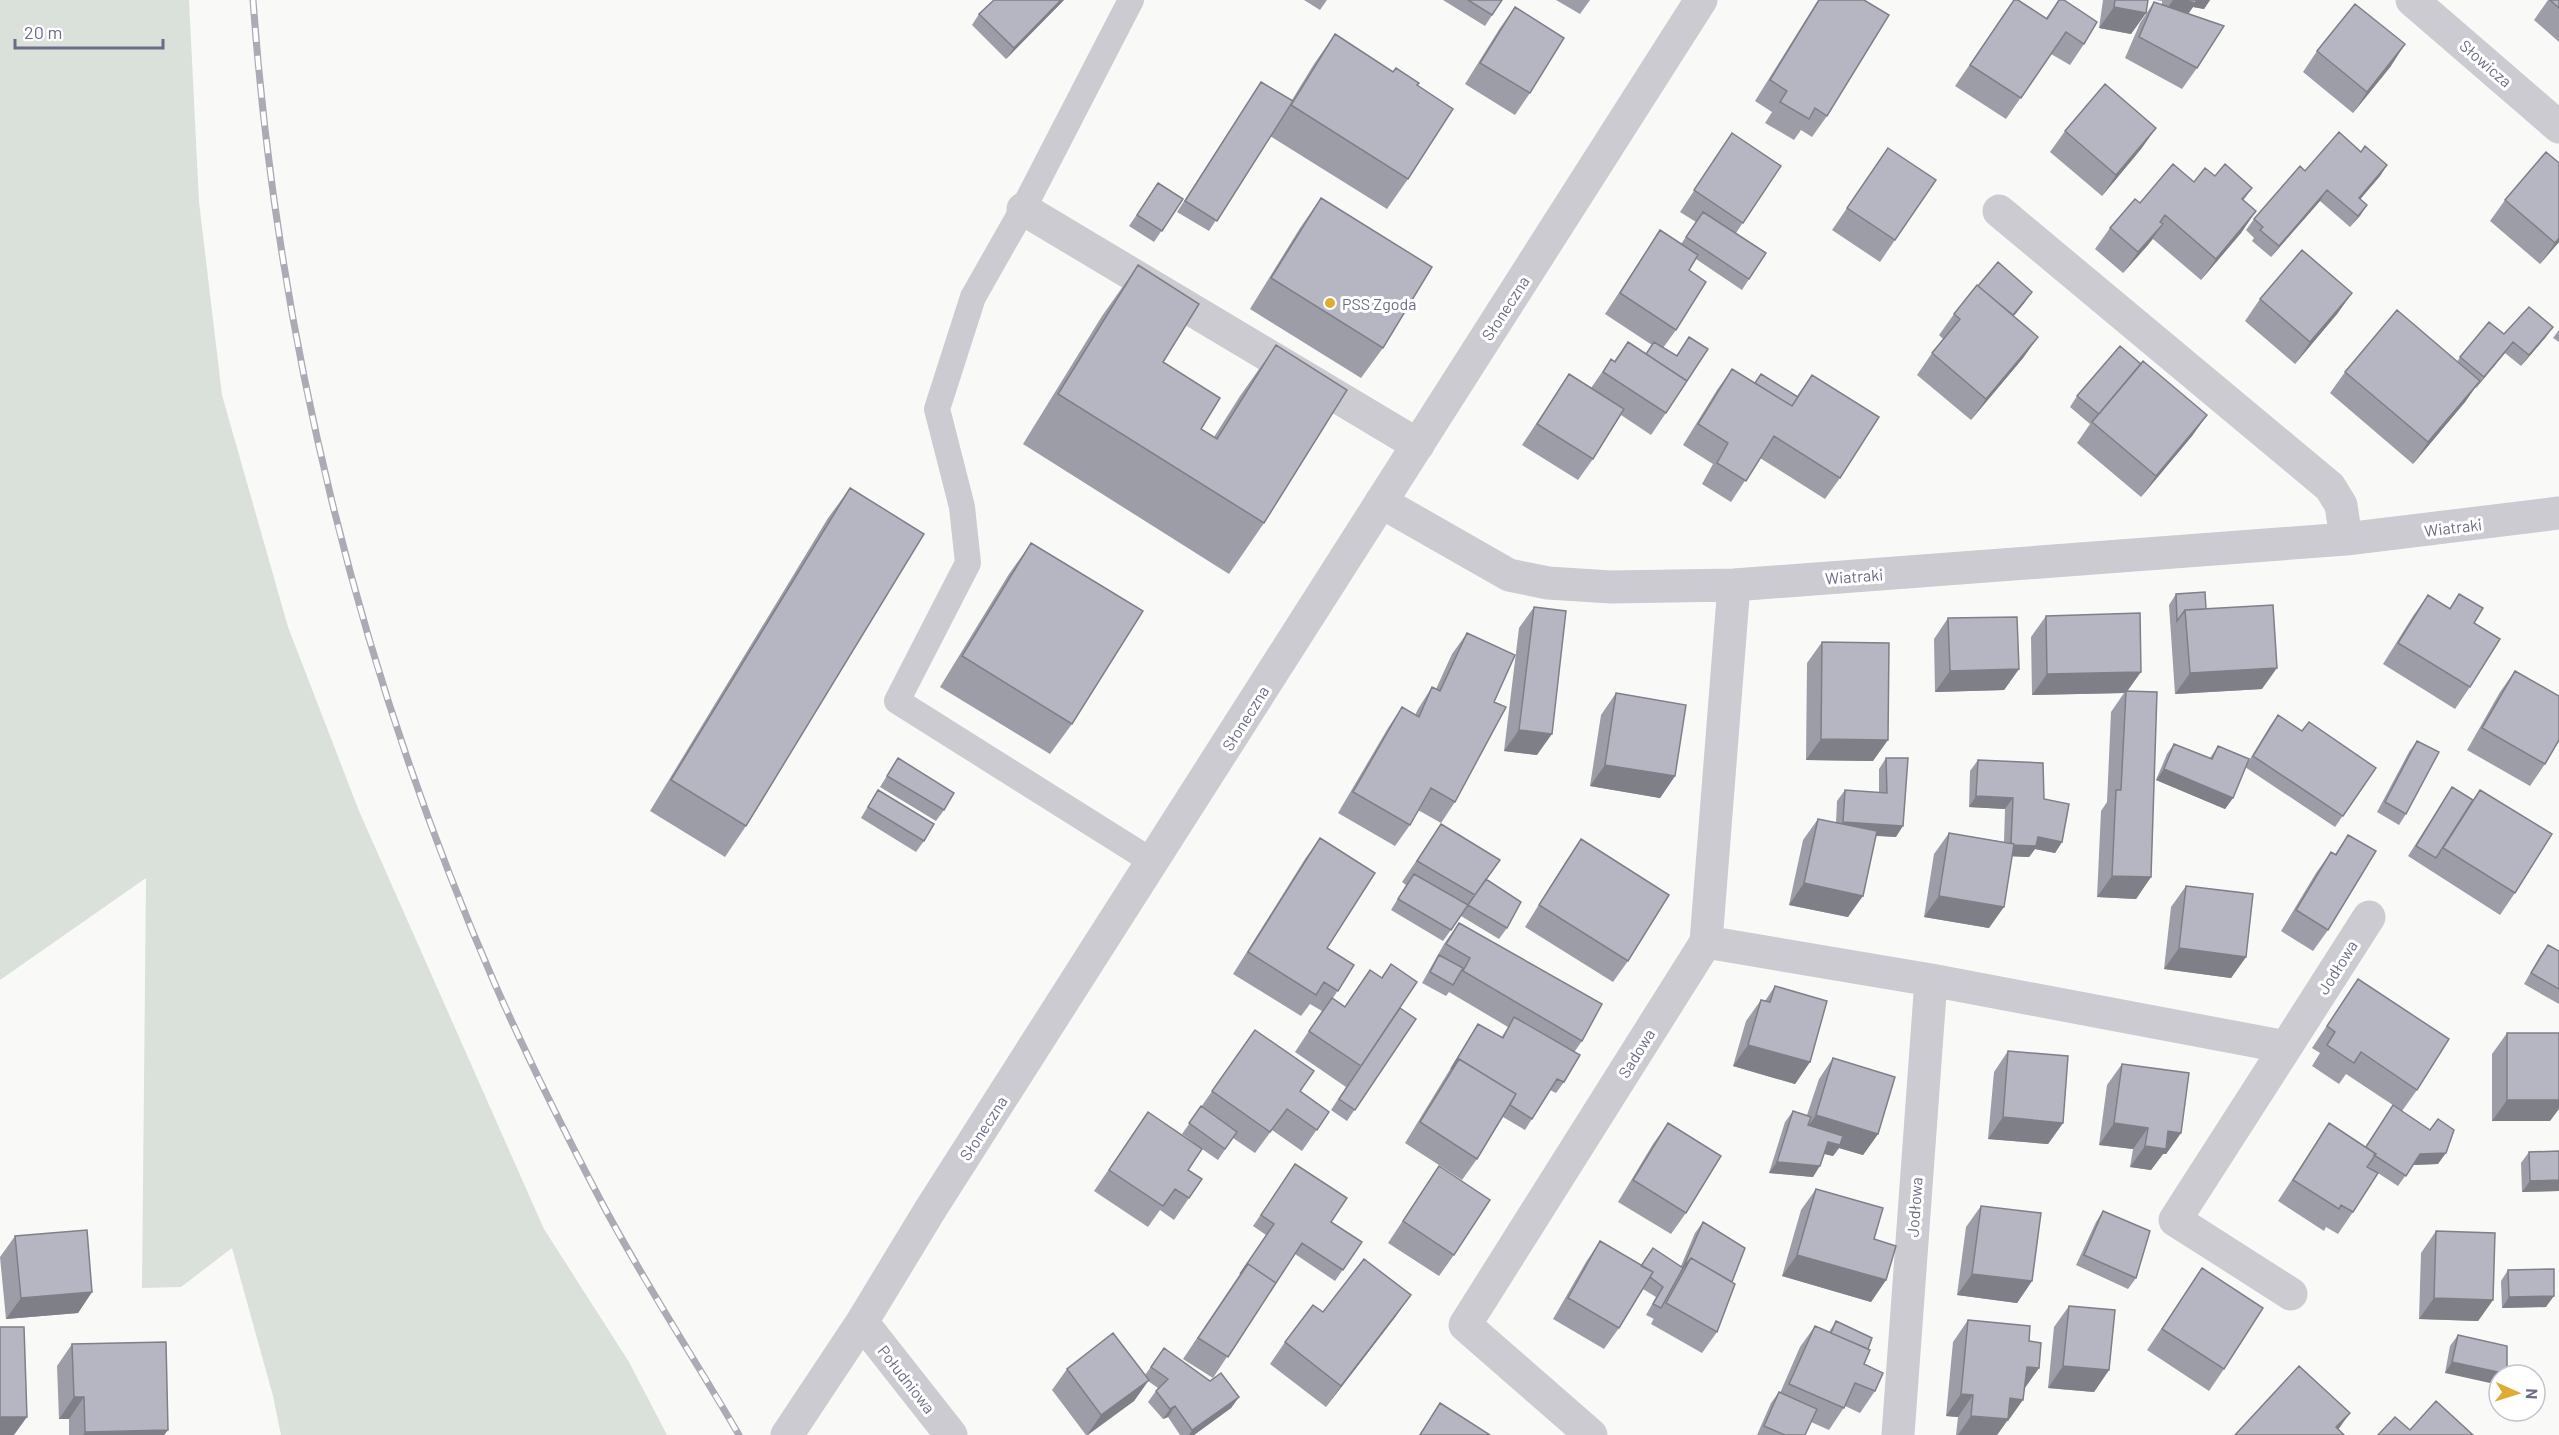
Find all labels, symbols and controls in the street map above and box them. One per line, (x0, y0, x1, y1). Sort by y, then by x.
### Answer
scale bar (15, 12, 164, 50)
text: 20 m (24, 21, 62, 43)
street label: Słowicza (2456, 35, 2516, 91)
street label: Słoneczna (1477, 272, 1533, 344)
place label: PSS Zgoda (1342, 294, 1416, 313)
marker: PSS Zgoda (1323, 296, 1337, 310)
street label: Wiatraki (2423, 514, 2483, 540)
street label: Wiatraki (1824, 564, 1884, 588)
street label: Słoneczna (1218, 682, 1272, 754)
street label: Jodłowa (2313, 936, 2361, 998)
street label: Sadowa (1614, 1025, 1658, 1081)
street label: Słoneczna (955, 1092, 1011, 1164)
street label: Jodłowa (1902, 1176, 1926, 1238)
street label: Południowa (874, 1341, 940, 1417)
north arrow (2487, 1363, 2547, 1423)
text: N (2523, 1388, 2542, 1400)

